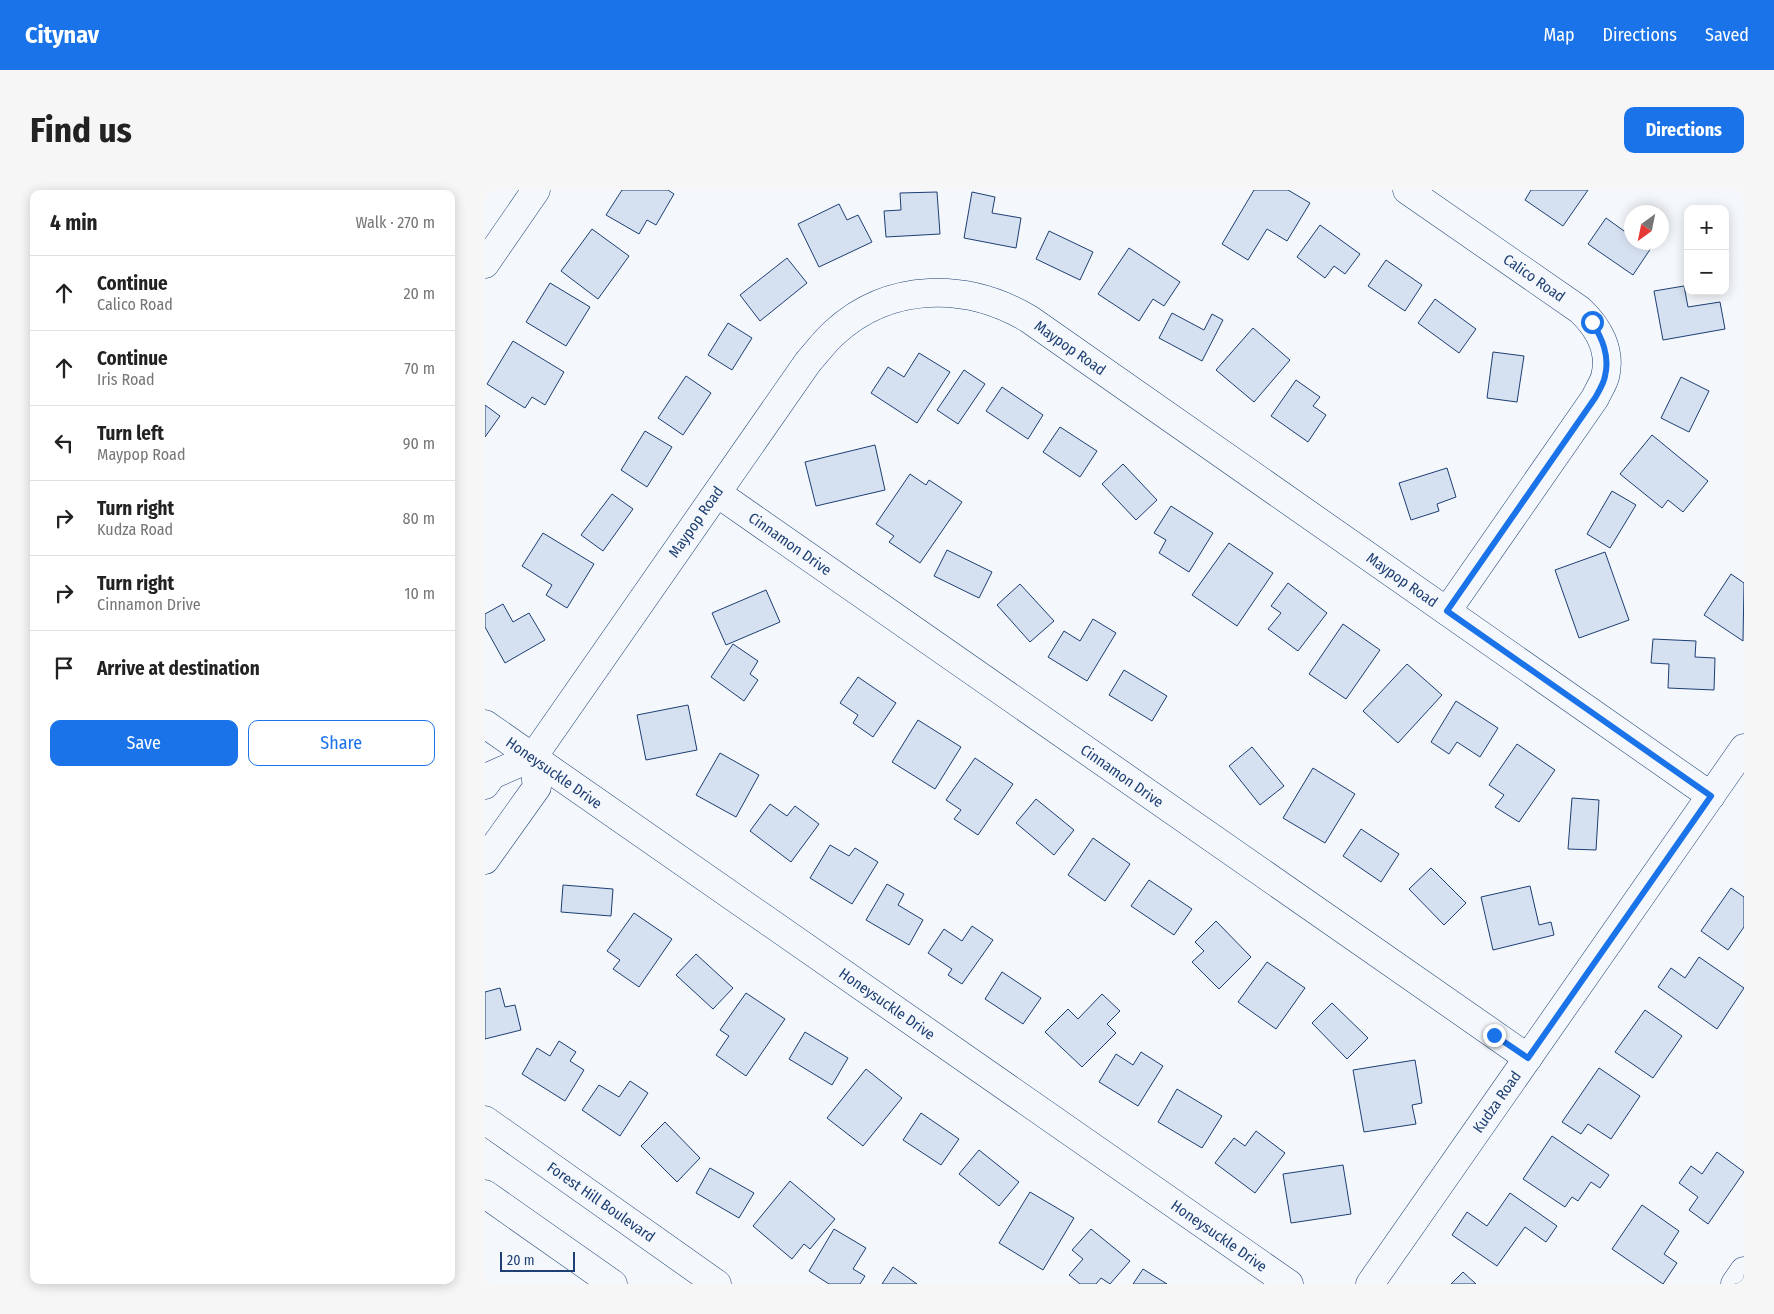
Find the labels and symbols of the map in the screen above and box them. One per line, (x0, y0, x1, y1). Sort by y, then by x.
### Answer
north arrow (1624, 205, 1669, 250)
street label: Calico Road (1500, 250, 1568, 306)
route start (1581, 311, 1604, 334)
street label: Maypop Road (1031, 317, 1109, 379)
street label: Maypop Road (665, 483, 727, 561)
street label: Cinnamon Drive (745, 509, 835, 579)
street label: Maypop Road (1363, 549, 1441, 611)
street label: Honeysuckle Drive (503, 733, 605, 813)
street label: Cinnamon Drive (1077, 741, 1167, 811)
street label: Honeysuckle Drive (836, 964, 938, 1044)
route end (1483, 1024, 1506, 1047)
street label: Kudza Road (1469, 1068, 1525, 1136)
street label: Forest Hill Boulevard (544, 1158, 658, 1246)
street label: Honeysuckle Drive (1168, 1196, 1270, 1276)
scale bar (500, 1249, 575, 1272)

